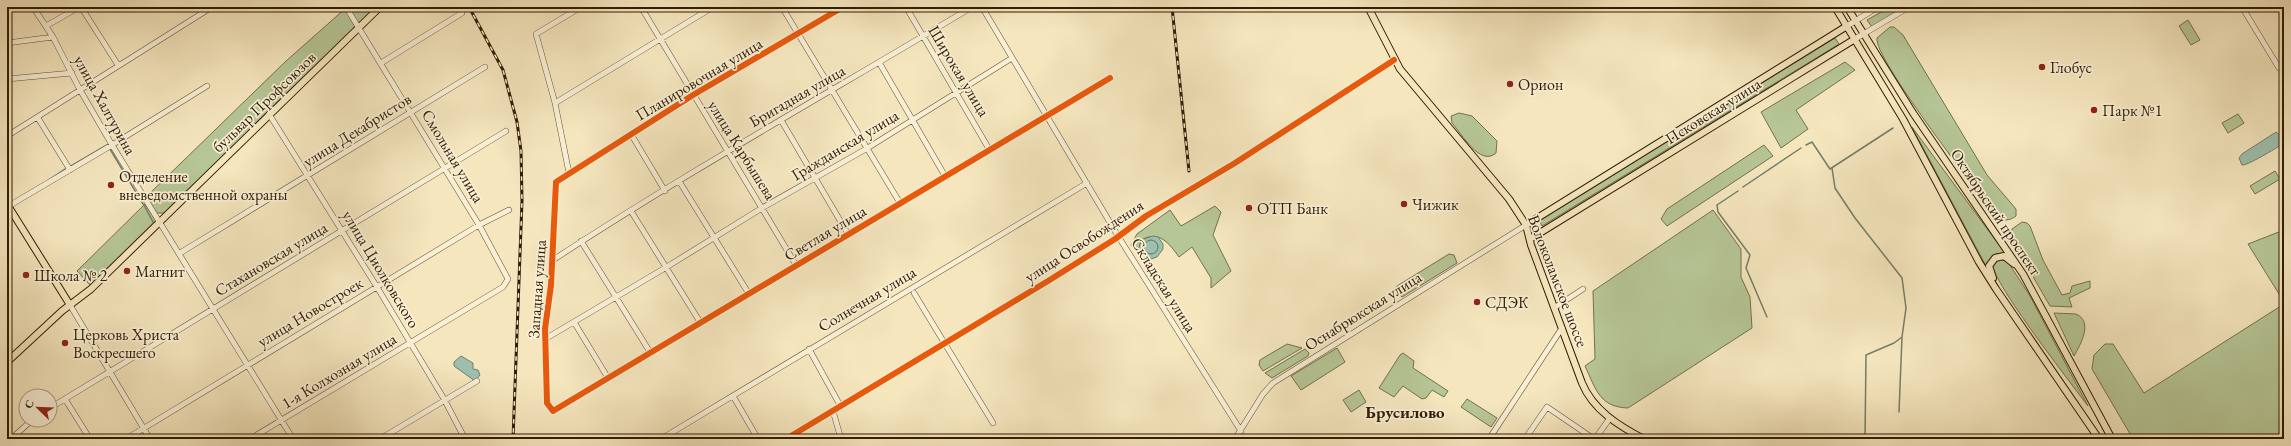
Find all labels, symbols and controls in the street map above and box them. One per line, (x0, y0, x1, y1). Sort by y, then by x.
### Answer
street label: Широкая улица (924, 22, 995, 121)
street label: Планировочная улица (632, 32, 767, 125)
street label: бульвар Профсоюзов (208, 47, 321, 157)
street label: улица Халтурина (69, 51, 141, 159)
place label: Глобус (2050, 57, 2092, 78)
street label: Бригадная улица (745, 60, 850, 132)
marker: Глобус (2037, 62, 2047, 72)
street label: Псковская улица (1661, 73, 1765, 149)
place label: Орион (1518, 74, 1563, 95)
marker: Орион (1505, 79, 1515, 89)
street label: улица Декабристов (299, 88, 415, 172)
street label: улица Карбышева (703, 96, 781, 204)
place label: Парк №1 (2102, 100, 2162, 121)
street label: Гражданская улица (787, 104, 903, 185)
street label: Смольная улица (417, 105, 489, 207)
marker: Парк №1 (2089, 105, 2099, 115)
street label: Октябрьский проспект (1946, 145, 2046, 280)
place label: Отделение вневедомственной охраны (119, 166, 288, 205)
marker: Отделение вневедомственной охраны (106, 180, 116, 190)
place label: Чижик (1412, 194, 1459, 215)
street label: улица Освобождения (1021, 195, 1147, 287)
place label: ОТП Банк (1257, 198, 1328, 219)
marker: Чижик (1399, 199, 1409, 209)
street label: Светлая улица (780, 200, 871, 266)
marker: ОТП Банк (1244, 203, 1254, 213)
street label: улица Циолковского (338, 206, 424, 332)
street label: Волоколамское шоссе (1523, 212, 1593, 350)
street label: Стахановская улица (211, 217, 332, 301)
street label: Складская улица (1126, 234, 1202, 337)
street label: Западная улица (523, 238, 551, 339)
place label: Магнит (135, 261, 185, 282)
street label: Солнечная улица (814, 261, 920, 337)
place label: Школа № 2 (34, 265, 108, 286)
marker: Магнит (122, 266, 132, 276)
street label: Оснабрюкская улица (1300, 266, 1426, 356)
marker: Школа № 2 (21, 270, 31, 280)
street label: улица Новостроек (253, 272, 367, 352)
place label: СДЭК (1485, 292, 1529, 313)
marker: СДЭК (1472, 297, 1482, 307)
place label: Церковь Христа Воскресшего (73, 324, 180, 363)
street label: 1-я Колхозная улица (278, 328, 401, 414)
marker: Церковь Христа Воскресшего (60, 338, 70, 348)
north arrow (18, 388, 58, 428)
text: С (21, 398, 37, 410)
district label: Брусилово (1365, 401, 1445, 423)

